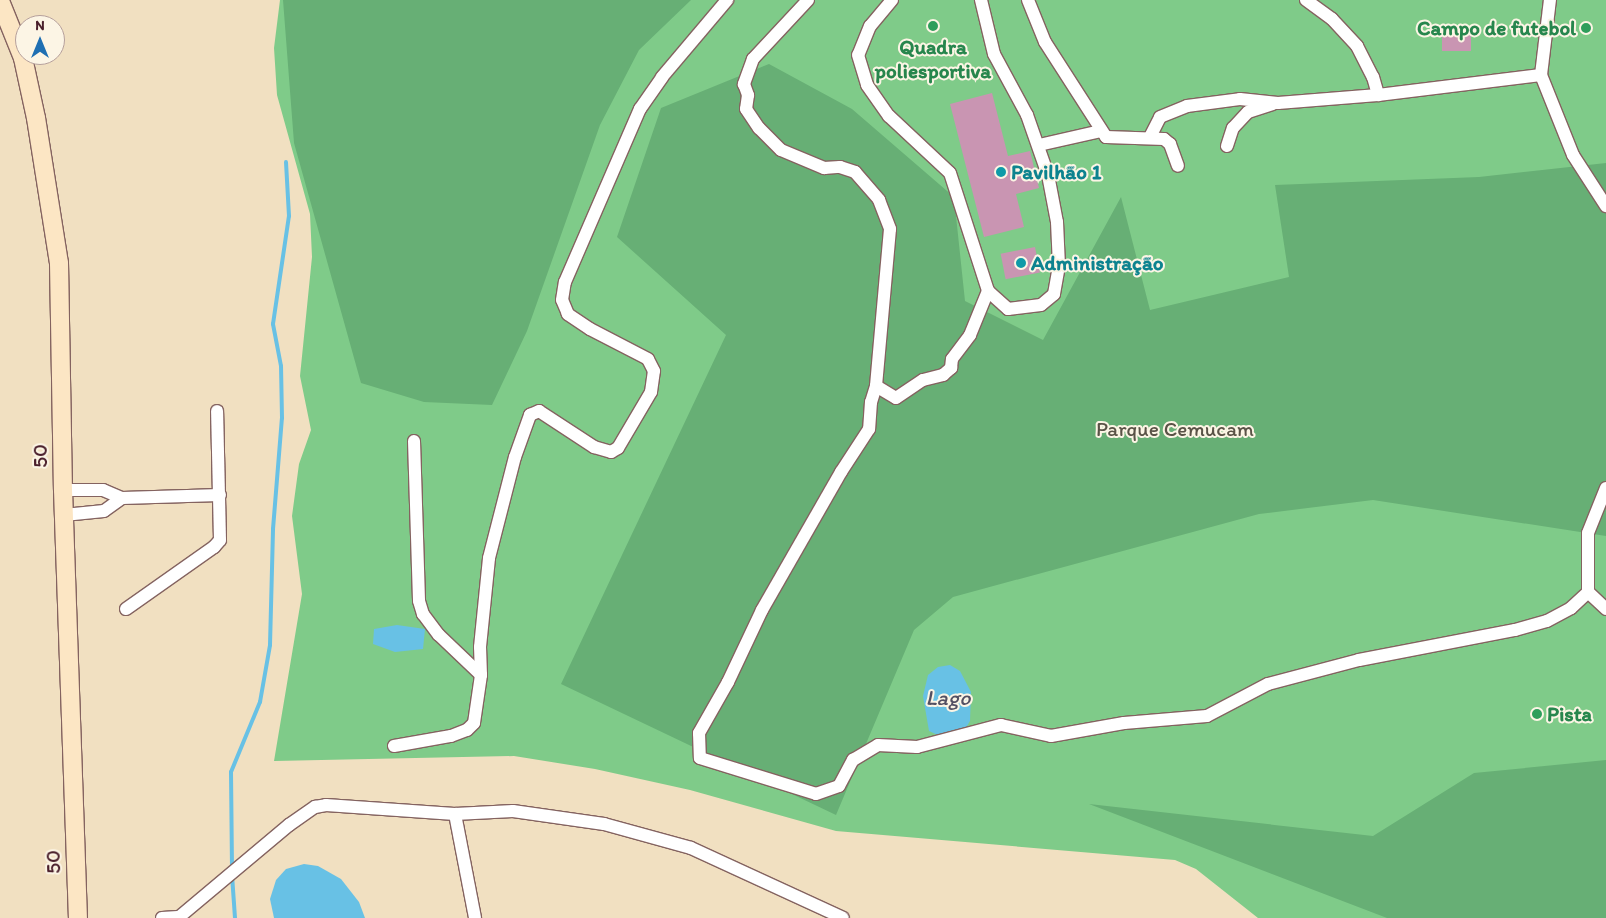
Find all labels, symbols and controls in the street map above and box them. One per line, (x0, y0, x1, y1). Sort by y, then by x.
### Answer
north arrow (15, 15, 65, 65)
place label: Campo de futebol (1417, 15, 1576, 41)
text: N (35, 17, 45, 34)
marker: Quadra poliesportiva (927, 20, 939, 32)
marker: Campo de futebol (1580, 22, 1592, 34)
place label: Quadra poliesportiva (875, 34, 991, 84)
place label: Pavilhão 1 (1011, 159, 1101, 185)
marker: Pavilhão 1 (995, 166, 1007, 178)
place label: Administração (1031, 250, 1164, 276)
marker: Administração (1015, 257, 1027, 269)
park label: Parque Cemucam (1096, 416, 1254, 442)
street label: 50 (27, 444, 53, 468)
water label: Lago (925, 685, 971, 711)
place label: Pista (1547, 701, 1592, 727)
marker: Pista (1531, 708, 1543, 720)
street label: 50 (40, 850, 66, 874)

